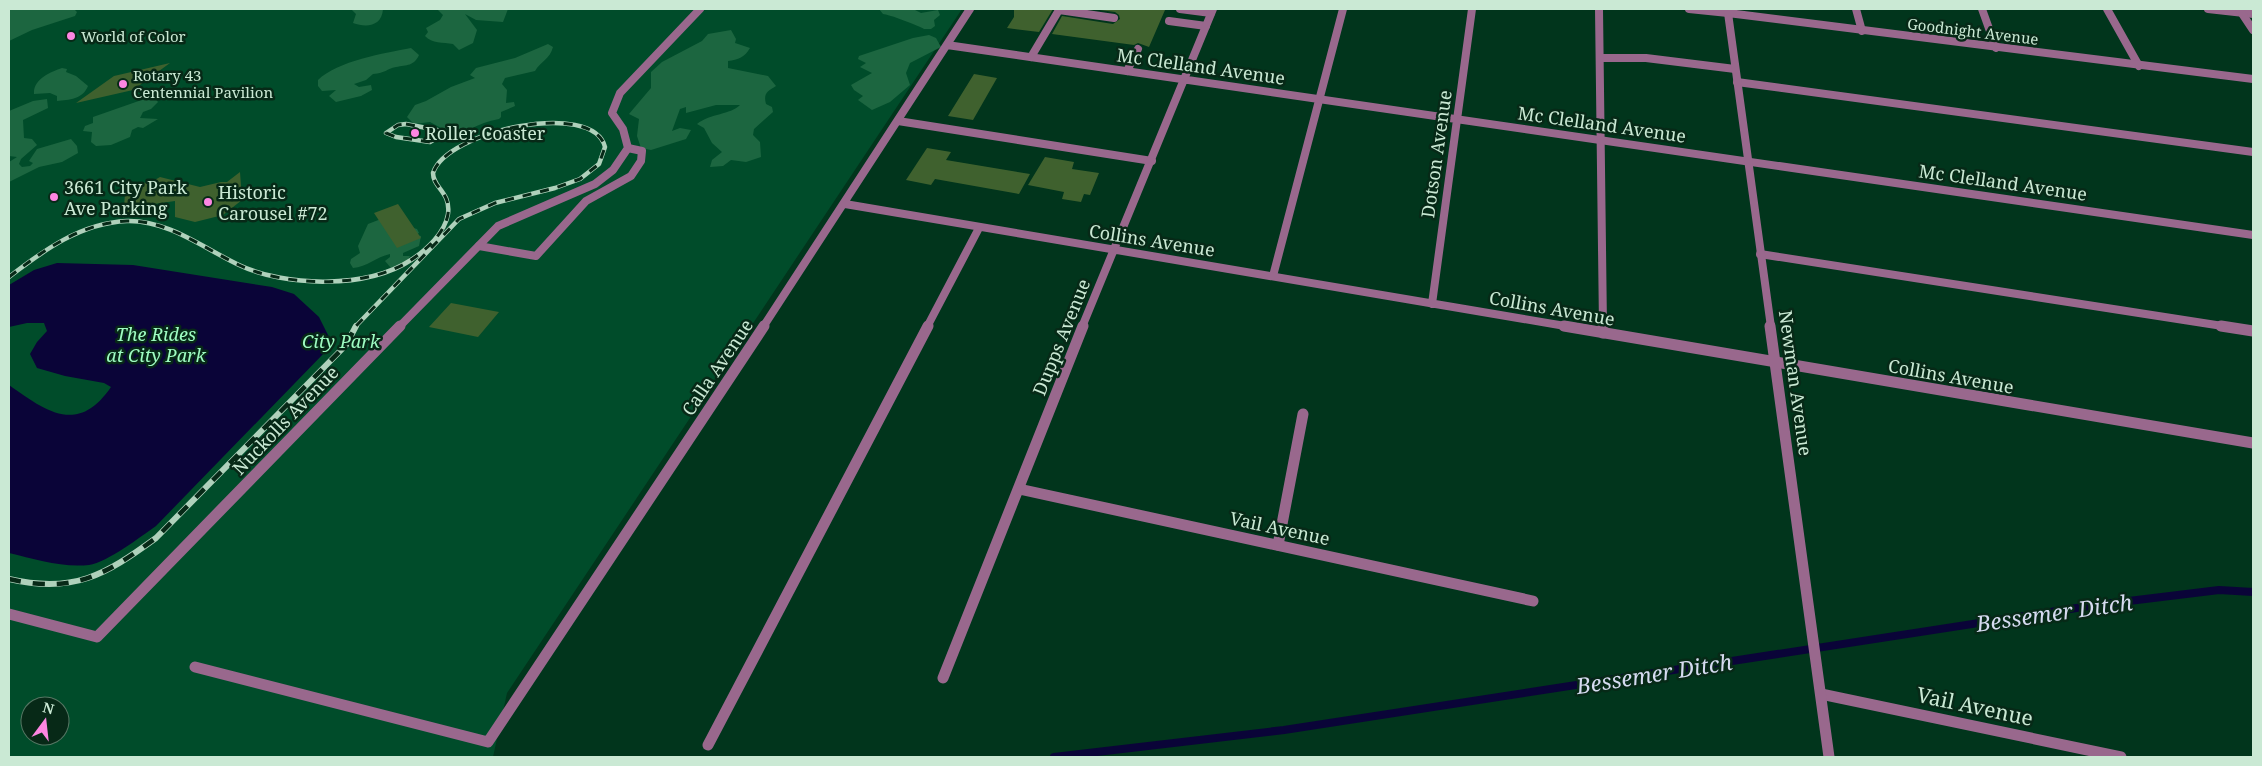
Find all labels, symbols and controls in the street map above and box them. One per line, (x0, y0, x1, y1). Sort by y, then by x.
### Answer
street label: Goodnight Avenue (1906, 13, 2040, 49)
place label: World of Color (81, 26, 186, 46)
marker: World of Color (65, 30, 77, 42)
street label: Mc Clelland Avenue (1115, 42, 1287, 90)
place label: Rotary 43 Centennial Pavilion (133, 65, 273, 102)
marker: Rotary 43 Centennial Pavilion (117, 78, 129, 90)
street label: Dotson Avenue (1415, 88, 1457, 220)
street label: Mc Clelland Avenue (1516, 100, 1688, 148)
place label: Roller Coaster (425, 121, 546, 145)
marker: Roller Coaster (409, 127, 421, 139)
street label: Mc Clelland Avenue (1917, 158, 2089, 206)
place label: 3661 City Park Ave Parking (64, 175, 187, 220)
place label: Historic Carousel #72 (218, 180, 328, 225)
marker: 3661 City Park Ave Parking (48, 191, 60, 203)
marker: Historic Carousel #72 (202, 196, 214, 208)
street label: Collins Avenue (1087, 218, 1217, 262)
street label: Dupps Avenue (1027, 275, 1095, 399)
street label: Collins Avenue (1487, 285, 1617, 331)
street label: Newman Avenue (1774, 309, 1818, 457)
street label: Calla Avenue (676, 314, 758, 420)
park label: The Rides at City Park (106, 322, 207, 367)
park label: City Park (302, 329, 381, 353)
street label: Collins Avenue (1886, 353, 2016, 399)
street label: Nuckolls Avenue (227, 360, 343, 480)
street label: Vail Avenue (1228, 506, 1332, 550)
water label: Bessemer Ditch (1973, 586, 2134, 638)
water label: Bessemer Ditch (1573, 646, 1734, 700)
street label: Vail Avenue (1914, 680, 2036, 732)
north arrow (20, 696, 70, 746)
text: N (41, 697, 56, 719)

